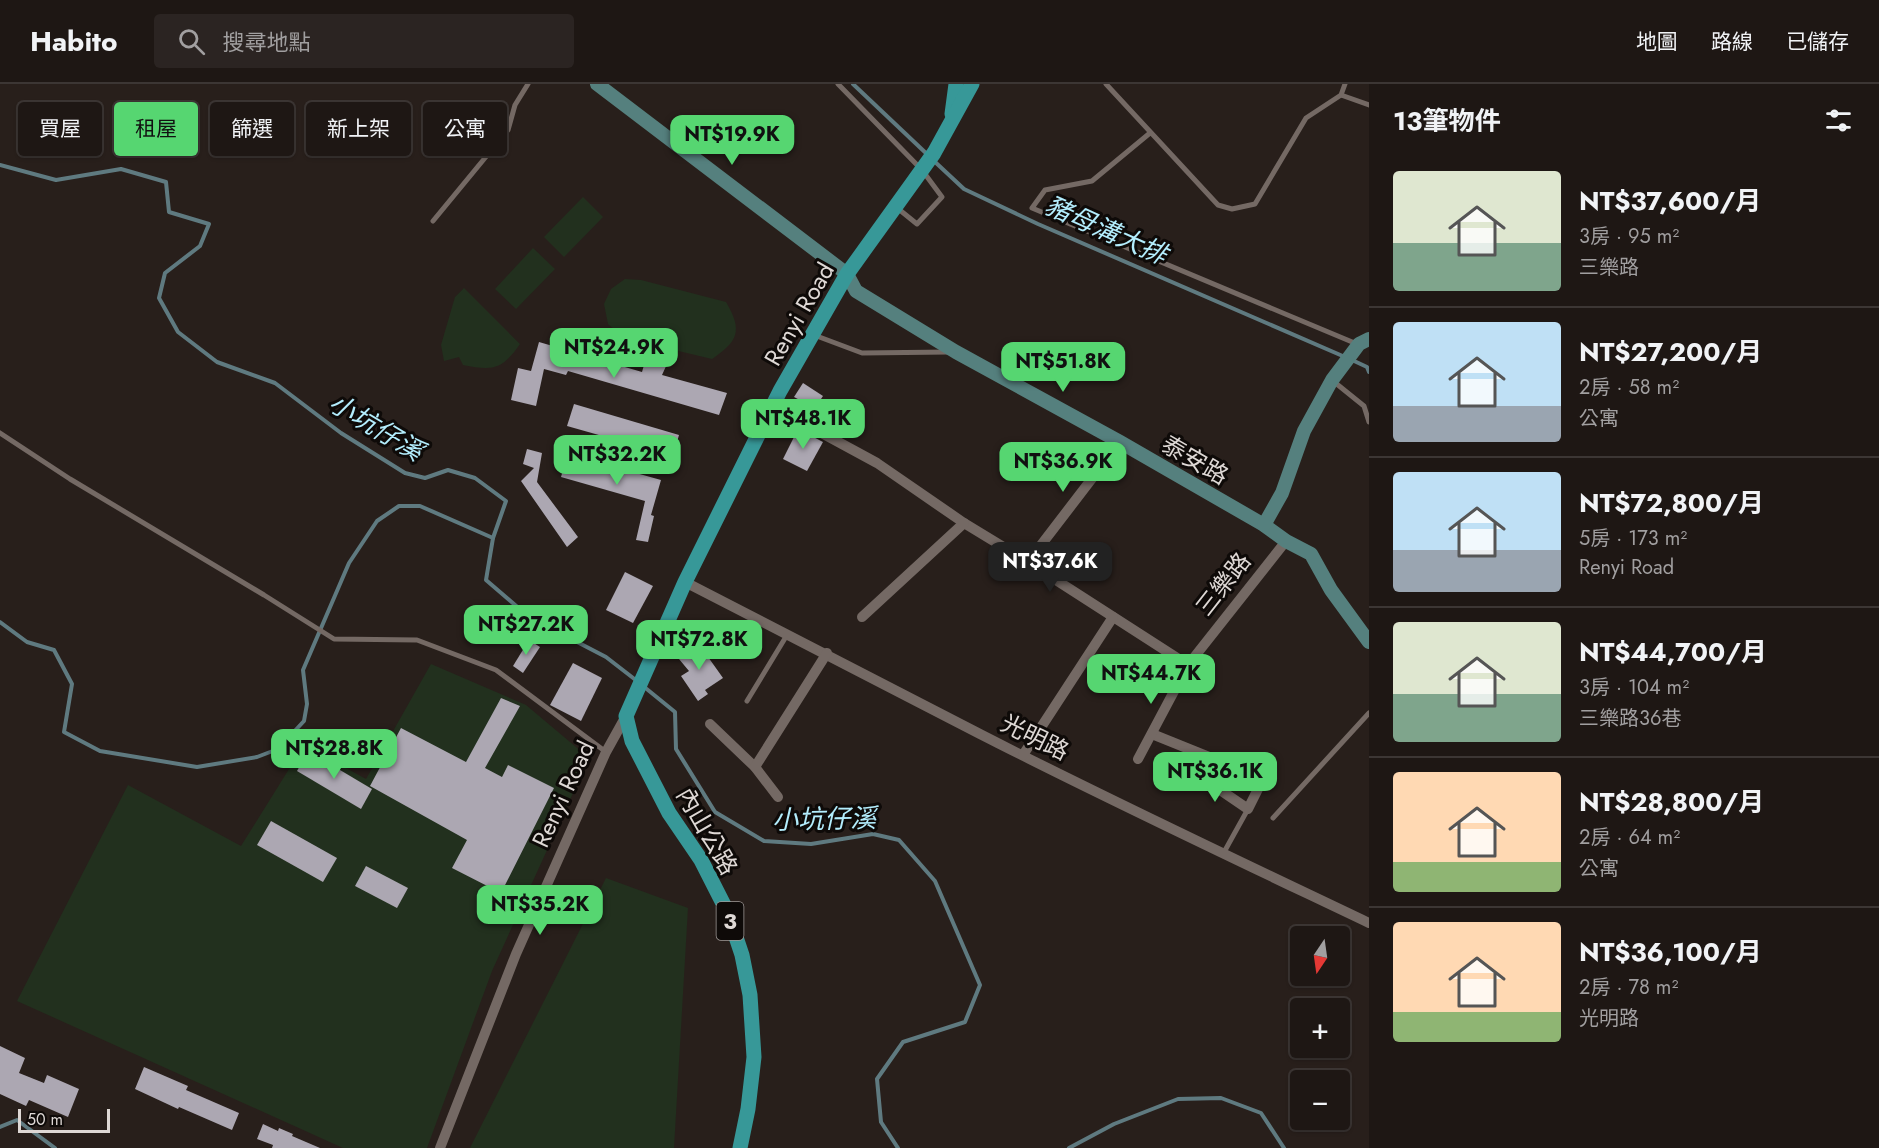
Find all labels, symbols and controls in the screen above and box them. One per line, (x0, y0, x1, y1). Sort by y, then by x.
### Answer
search box (154, 14, 574, 68)
text: Habito (30, 21, 118, 62)
icon: search (175, 25, 208, 58)
text: 搜尋地點 (223, 26, 311, 58)
text: 地圖 (1636, 27, 1678, 57)
text: 路線 (1711, 27, 1753, 57)
text: 已儲存 (1786, 27, 1849, 57)
chip: 買屋 (18, 102, 102, 156)
chip: 租屋 (114, 102, 198, 156)
chip: 篩選 (210, 102, 294, 156)
chip: 新上架 (306, 102, 411, 156)
chip: 公寓 (423, 102, 507, 156)
text: 13筆物件 (1393, 102, 1500, 140)
icon: filters (1822, 104, 1855, 137)
pin: NT$19.9K (670, 115, 794, 166)
text: NT$19.9K (684, 120, 780, 149)
text: NT$37,600/月 (1579, 182, 1761, 220)
water label: 豬母溝大排 (1039, 186, 1176, 275)
icon: home (1441, 195, 1513, 267)
text: 3房 · 95 m² (1579, 222, 1679, 251)
text: 三樂路 (1579, 253, 1639, 282)
street label: Renyi Road (755, 256, 843, 372)
pin: NT$24.9K (552, 328, 676, 379)
text: NT$24.9K (564, 333, 664, 362)
text: NT$27,200/月 (1579, 333, 1762, 371)
pin: NT$51.8K (1001, 342, 1125, 393)
icon: home (1441, 346, 1513, 418)
text: NT$51.8K (1015, 347, 1111, 376)
text: 2房 · 58 m² (1579, 373, 1679, 402)
water label: 小坑仔溪 (322, 384, 434, 472)
pin: NT$48.1K (741, 399, 865, 450)
text: NT$48.1K (755, 404, 851, 433)
text: 公寓 (1579, 404, 1619, 433)
street label: 泰安路 (1155, 427, 1235, 493)
pin: NT$32.2K (555, 435, 679, 486)
text: NT$32.2K (568, 440, 666, 469)
pin: NT$36.9K (1001, 442, 1125, 493)
text: NT$36.9K (1013, 447, 1113, 476)
text: NT$72,800/月 (1579, 484, 1764, 522)
icon: home (1441, 496, 1513, 568)
text: 5房 · 173 m² (1579, 524, 1687, 553)
pin: NT$37.6K (988, 542, 1112, 593)
street label: 三樂路 (1187, 545, 1259, 623)
text: NT$37.6K (1002, 547, 1098, 576)
text: Renyi Road (1579, 553, 1674, 582)
pin: NT$27.2K (464, 605, 588, 656)
text: NT$27.2K (478, 610, 574, 639)
pin: NT$72.8K (637, 620, 761, 671)
text: NT$72.8K (650, 625, 748, 654)
text: NT$44,700/月 (1579, 633, 1767, 671)
icon: home (1441, 646, 1513, 718)
pin: NT$44.7K (1089, 654, 1213, 705)
text: NT$44.7K (1101, 659, 1201, 688)
text: 3房 · 104 m² (1579, 673, 1689, 702)
text: 三樂路36巷 (1579, 704, 1681, 733)
street label: 光明路 (995, 705, 1075, 769)
pin: NT$28.8K (272, 729, 396, 780)
text: NT$28.8K (285, 734, 383, 763)
street label: Renyi Road (523, 735, 603, 853)
pin: NT$36.1K (1153, 752, 1277, 803)
text: NT$36.1K (1167, 757, 1263, 786)
street label: 內山公路 (668, 781, 746, 881)
text: NT$28,800/月 (1579, 783, 1764, 821)
icon: home (1441, 796, 1513, 868)
water label: 小坑仔溪 (772, 799, 880, 839)
text: 2房 · 64 m² (1579, 823, 1680, 852)
text: 公寓 (1579, 854, 1619, 883)
pin: NT$35.2K (478, 885, 602, 936)
text: NT$35.2K (491, 890, 589, 919)
road number: 3 (716, 902, 744, 940)
north arrow (1290, 926, 1350, 986)
map controls (1290, 926, 1350, 1130)
text: NT$36,100/月 (1579, 933, 1762, 971)
icon: home (1441, 946, 1513, 1018)
text: 2房 · 78 m² (1579, 973, 1678, 1002)
button: + (1290, 998, 1350, 1058)
text: 光明路 (1579, 1004, 1639, 1033)
button: − (1290, 1070, 1350, 1130)
scale bar (18, 1106, 110, 1134)
text: 50 m (27, 1108, 63, 1131)

